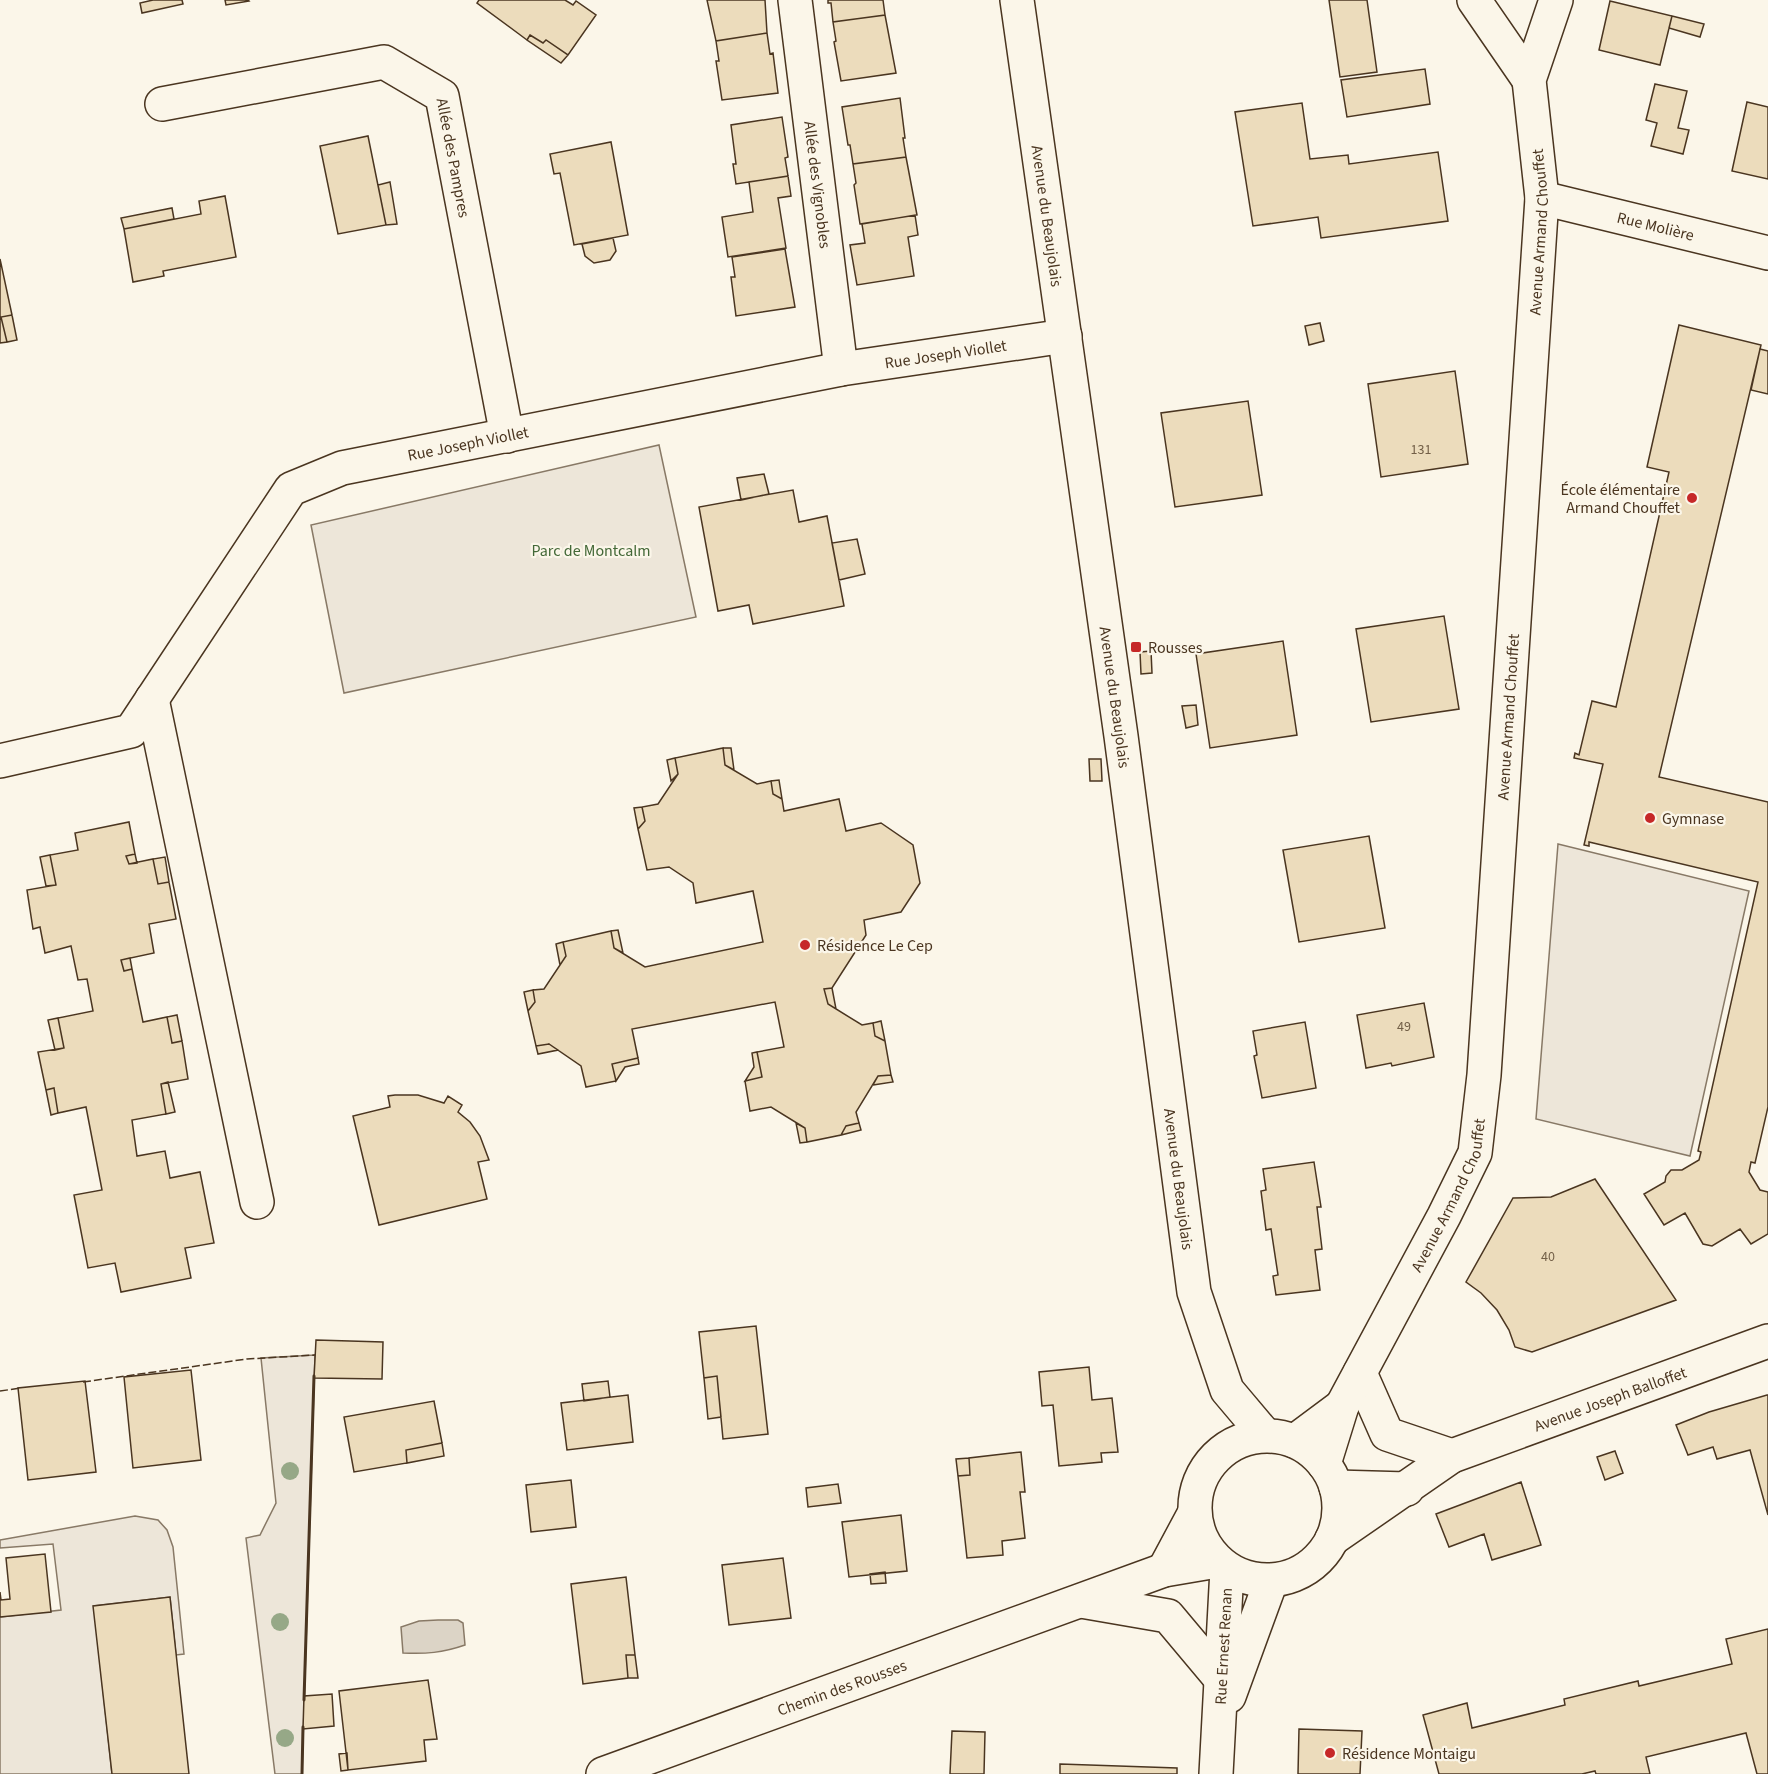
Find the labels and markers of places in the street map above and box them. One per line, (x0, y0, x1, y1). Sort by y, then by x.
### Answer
place label: École élémentaire Armand Chouffet (1561, 479, 1681, 519)
marker: École élémentaire Armand Chouffet (1685, 491, 1699, 505)
place label: Rousses (1148, 637, 1203, 659)
marker: Rousses (1129, 640, 1143, 654)
place label: Gymnase (1662, 808, 1724, 830)
marker: Gymnase (1643, 811, 1657, 825)
place label: Résidence Le Cep (817, 935, 933, 957)
marker: Résidence Le Cep (798, 938, 812, 952)
place label: Résidence Montaigu (1342, 1743, 1476, 1765)
marker: Résidence Montaigu (1323, 1746, 1337, 1760)

